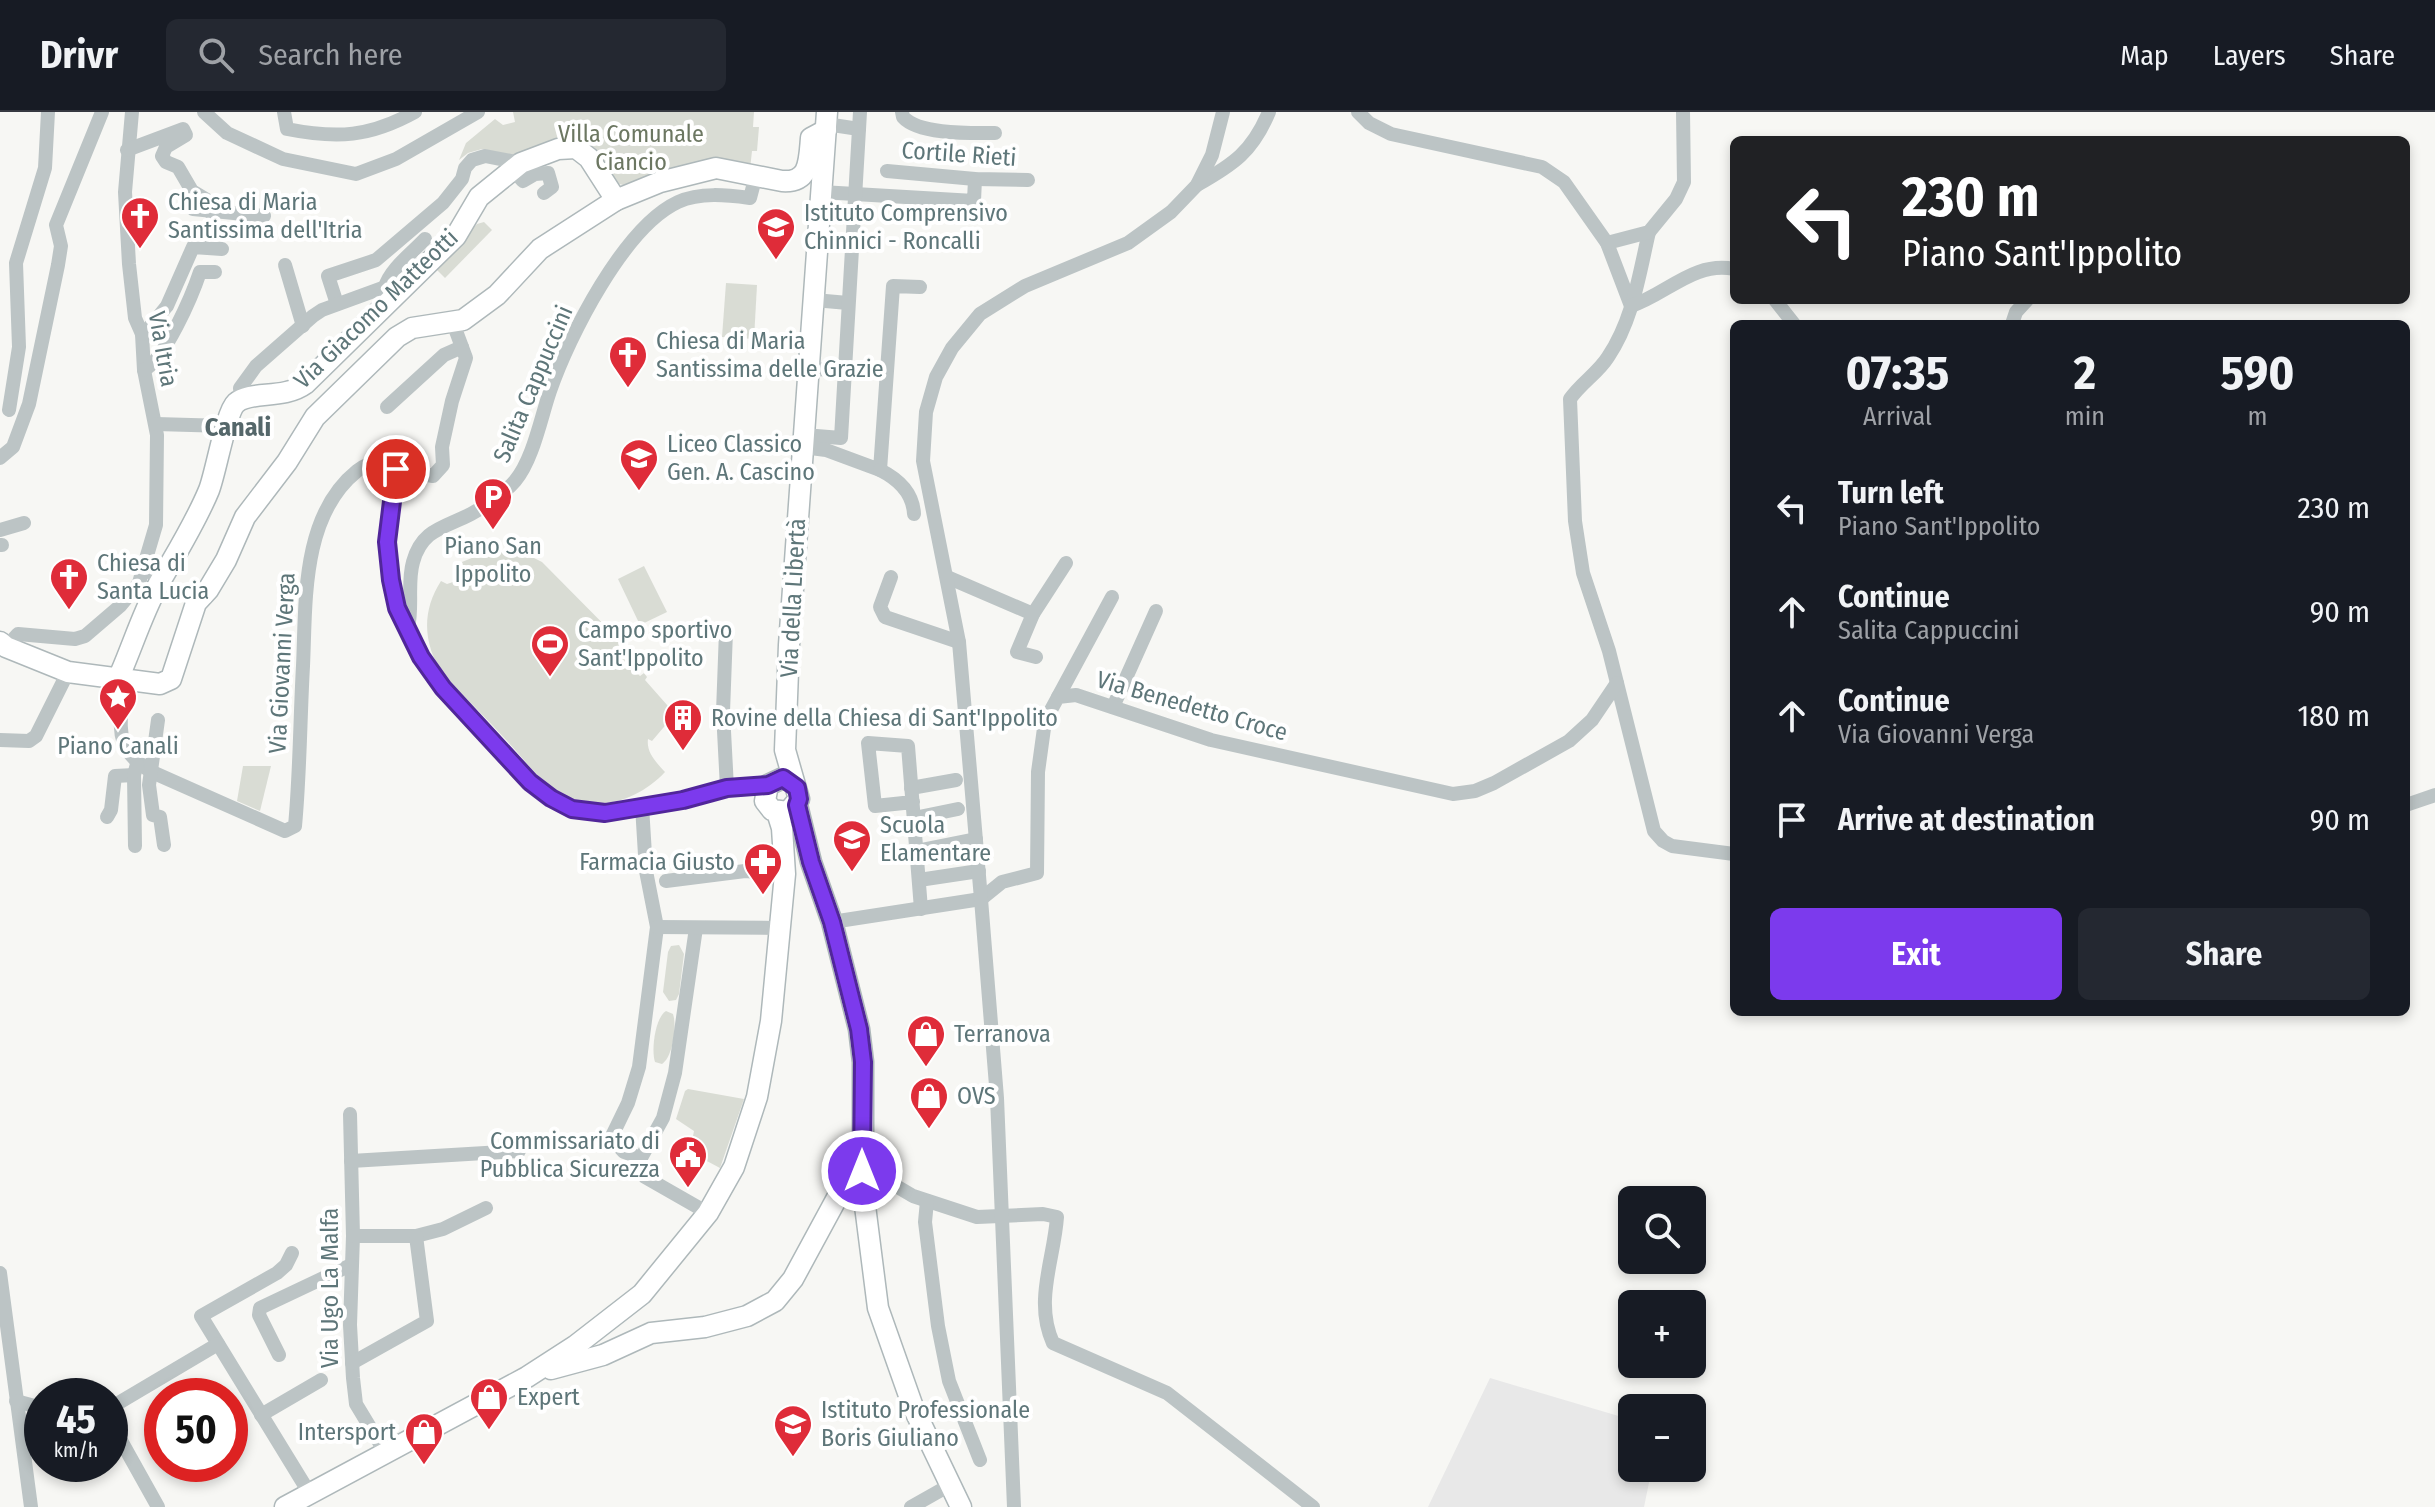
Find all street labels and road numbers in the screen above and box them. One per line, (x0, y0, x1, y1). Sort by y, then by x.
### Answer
street label: Cortile Rieti (901, 136, 1017, 172)
street label: Via Giacomo Matteotti (288, 224, 464, 394)
street label: Salita Cappuccini (487, 301, 579, 467)
street label: Via Itria (143, 309, 183, 389)
street label: Via della Libertà (775, 518, 811, 678)
street label: Via Giovanni Verga (263, 572, 301, 754)
street label: Via Benedetto Croce (1093, 665, 1291, 747)
street label: Via Ugo La Malfa (316, 1208, 344, 1368)

